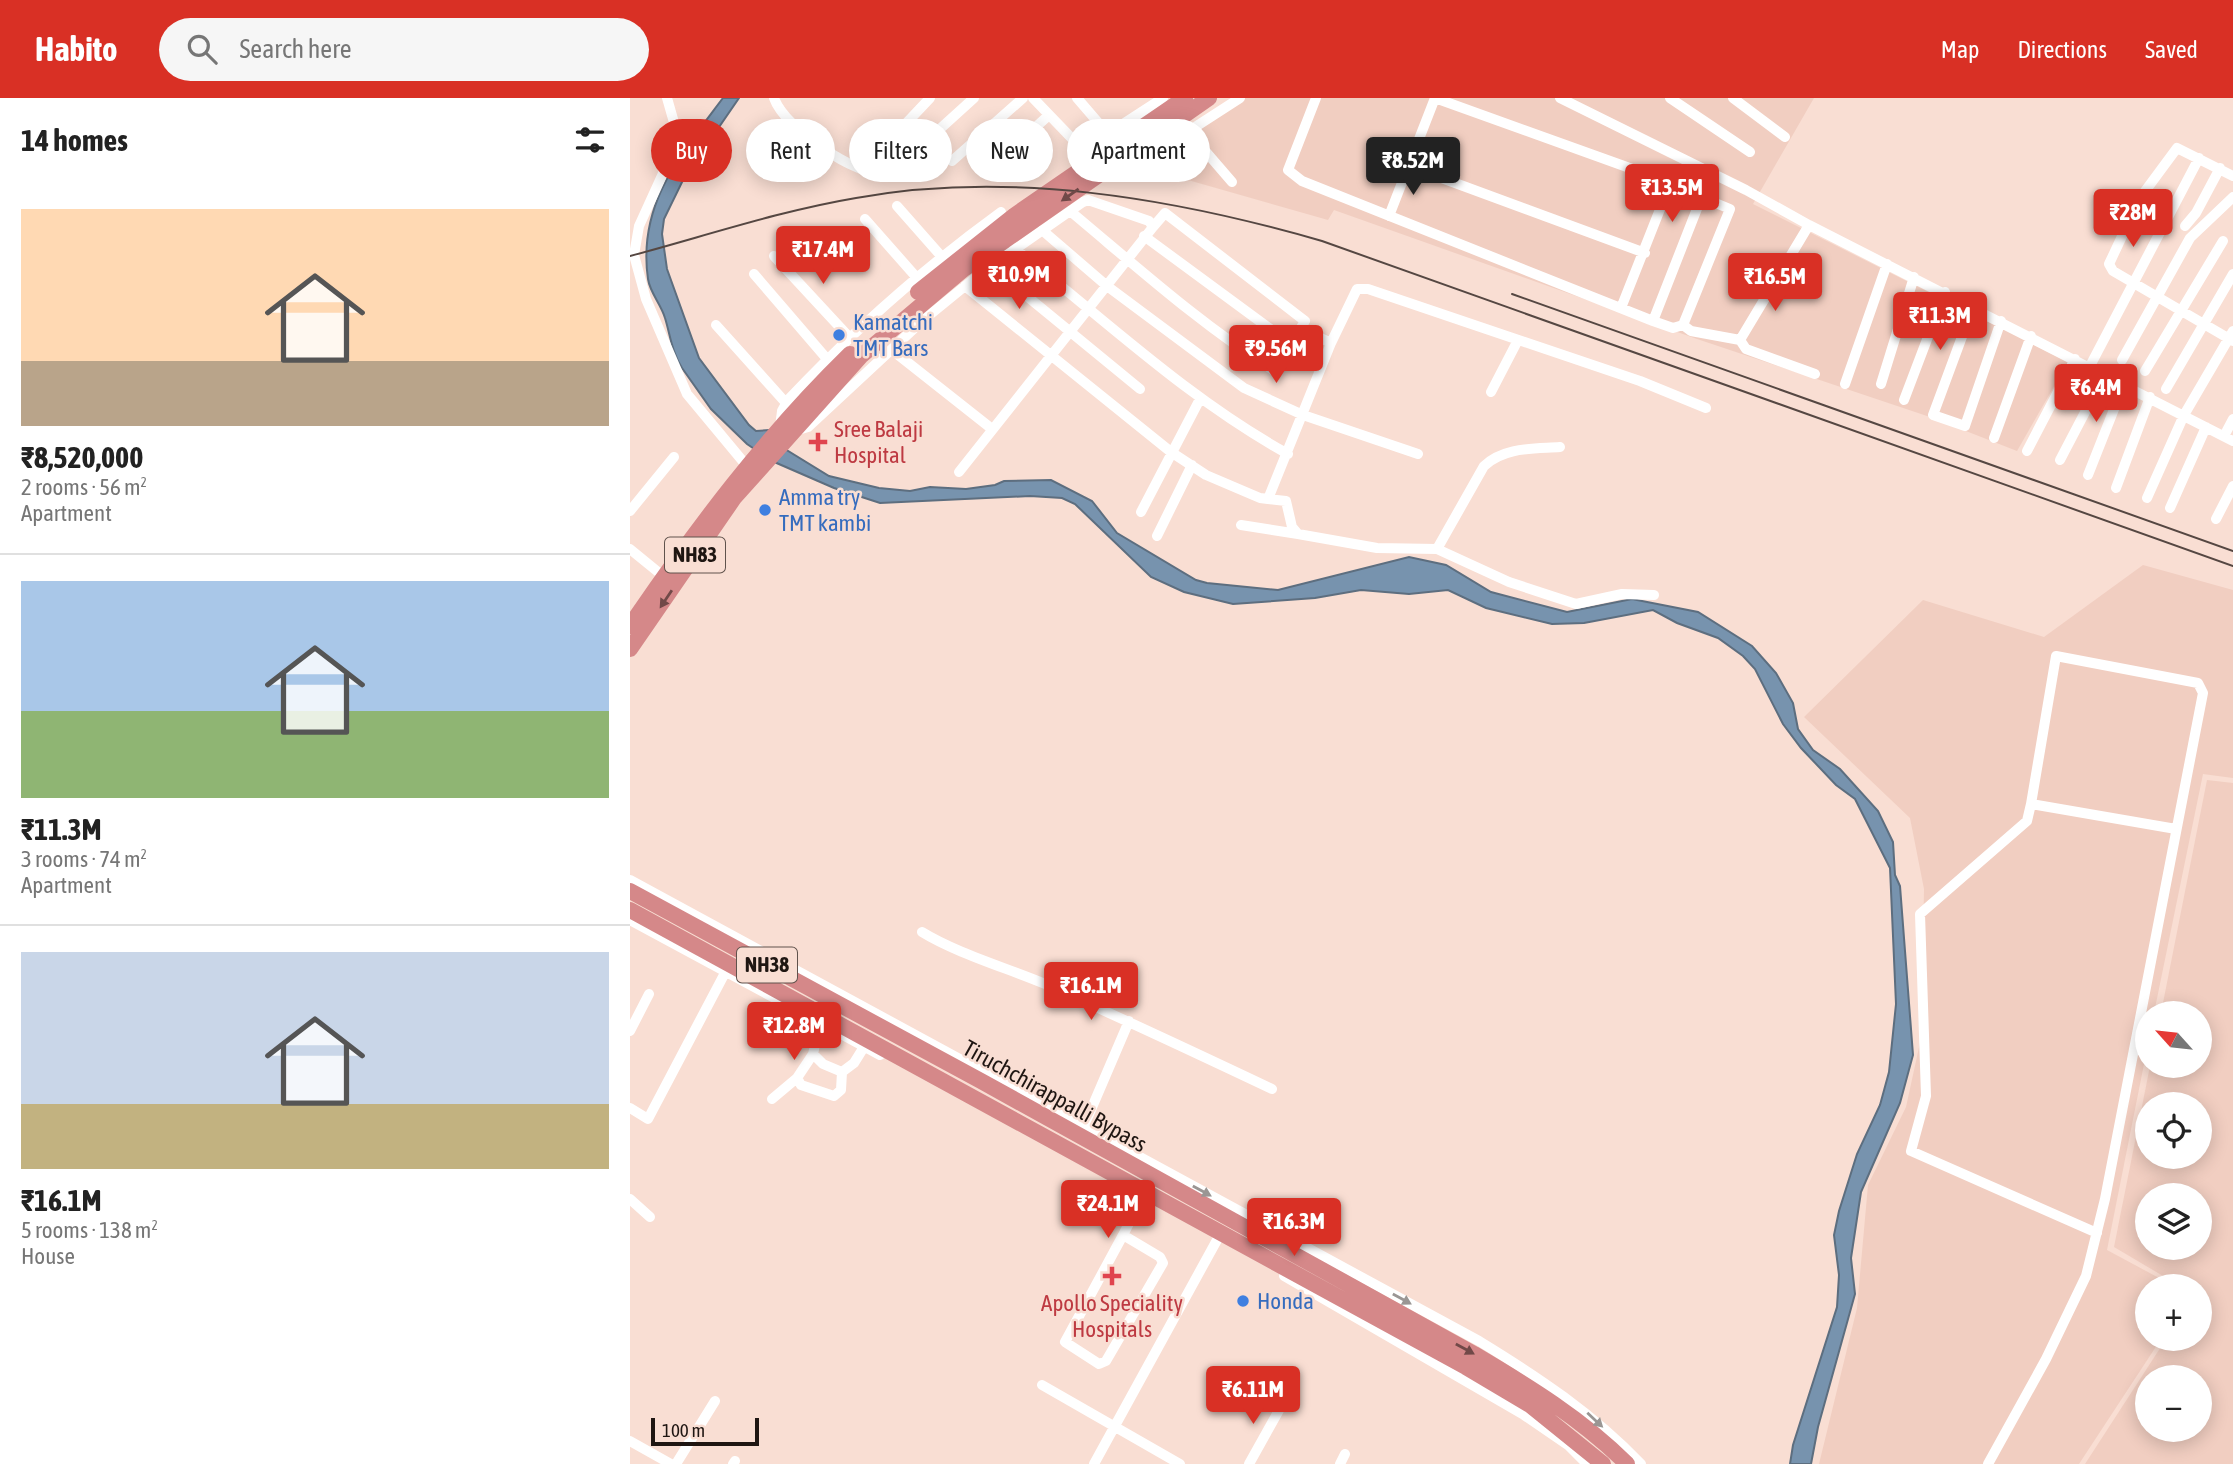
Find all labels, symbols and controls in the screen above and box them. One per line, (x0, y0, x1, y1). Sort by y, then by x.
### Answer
search box (159, 18, 649, 81)
text: Habito (35, 30, 117, 68)
icon: search (183, 30, 221, 68)
text: Search here (239, 34, 352, 64)
text: Map (1941, 36, 1979, 63)
text: Directions (2017, 36, 2107, 63)
text: Saved (2145, 36, 2198, 63)
chip: Buy (651, 119, 732, 182)
chip: Rent (746, 119, 835, 182)
chip: Filters (849, 119, 952, 182)
chip: New (966, 119, 1053, 182)
chip: Apartment (1067, 119, 1210, 182)
icon: filters (571, 121, 609, 159)
text: 14 homes (21, 123, 128, 157)
pin: ₹8.52M (1356, 138, 1470, 197)
text: ₹8.52M (1382, 147, 1444, 173)
pin: ₹13.5M (1615, 164, 1729, 224)
text: ₹13.5M (1641, 174, 1703, 200)
one-way arrow (1060, 188, 1079, 201)
pin: ₹28M (2092, 190, 2174, 249)
text: ₹28M (2110, 199, 2156, 225)
pin: ₹17.4M (766, 226, 880, 286)
text: ₹17.4M (792, 236, 854, 262)
pin: ₹10.9M (962, 252, 1076, 311)
pin: ₹16.5M (1718, 254, 1832, 313)
icon: home (252, 255, 378, 381)
text: ₹10.9M (988, 261, 1050, 287)
text: ₹16.5M (1744, 263, 1806, 289)
pin: ₹11.3M (1883, 292, 1997, 352)
text: ₹11.3M (1909, 302, 1971, 328)
place label: Kamatchi TMT Bars (853, 309, 933, 361)
pin: ₹9.56M (1219, 326, 1333, 385)
marker: Kamatchi TMT Bars (831, 327, 847, 343)
text: ₹9.56M (1245, 335, 1307, 361)
pin: ₹6.4M (2047, 364, 2145, 424)
text: ₹6.4M (2070, 374, 2122, 400)
place label: Sree Balaji Hospital (834, 416, 923, 468)
marker: Sree Balaji Hospital (808, 432, 828, 452)
text: ₹8,520,000 (21, 440, 143, 474)
text: 2 rooms · 56 m² (21, 474, 147, 500)
place label: Amma try TMT kambi (779, 484, 871, 536)
text: Apartment (21, 500, 112, 526)
marker: Amma try TMT kambi (757, 502, 773, 518)
road number: NH83 (665, 538, 725, 573)
one-way arrow (660, 589, 673, 608)
icon: home (252, 627, 378, 753)
text: ₹11.3M (21, 812, 102, 846)
text: 3 rooms · 74 m² (21, 846, 147, 872)
text: Apartment (21, 872, 112, 898)
road number: NH38 (737, 948, 797, 982)
pin: ₹16.1M (1034, 962, 1148, 1022)
text: ₹16.1M (1060, 972, 1122, 998)
icon: home (252, 998, 378, 1124)
north arrow (2135, 1001, 2212, 1078)
map controls (2135, 1001, 2212, 1442)
pin: ₹12.8M (737, 1002, 851, 1062)
text: ₹12.8M (763, 1012, 825, 1038)
street label: Tiruchchirappalli Bypass (959, 1035, 1151, 1157)
button: locate (2135, 1092, 2212, 1169)
pin: ₹24.1M (1051, 1180, 1165, 1240)
text: ₹16.1M (21, 1183, 102, 1217)
button: layers (2135, 1183, 2212, 1260)
one-way arrow (1193, 1184, 1213, 1196)
text: ₹24.1M (1077, 1190, 1139, 1216)
pin: ₹16.3M (1237, 1198, 1351, 1258)
text: ₹16.3M (1263, 1208, 1325, 1234)
text: 5 rooms · 138 m² (21, 1217, 158, 1243)
text: House (21, 1243, 75, 1269)
marker: Apollo Speciality Hospitals (1102, 1266, 1122, 1286)
button: + (2135, 1274, 2212, 1351)
place label: Honda (1257, 1288, 1314, 1314)
place label: Apollo Speciality Hospitals (1041, 1290, 1183, 1342)
marker: Honda (1235, 1293, 1251, 1309)
one-way arrow (1392, 1294, 1412, 1305)
one-way arrow (1455, 1343, 1475, 1355)
button: − (2135, 1365, 2212, 1442)
pin: ₹6.11M (1196, 1366, 1310, 1426)
text: ₹6.11M (1222, 1376, 1284, 1402)
one-way arrow (1586, 1411, 1603, 1427)
scale bar (651, 1415, 760, 1447)
text: 100 m (662, 1419, 705, 1441)

